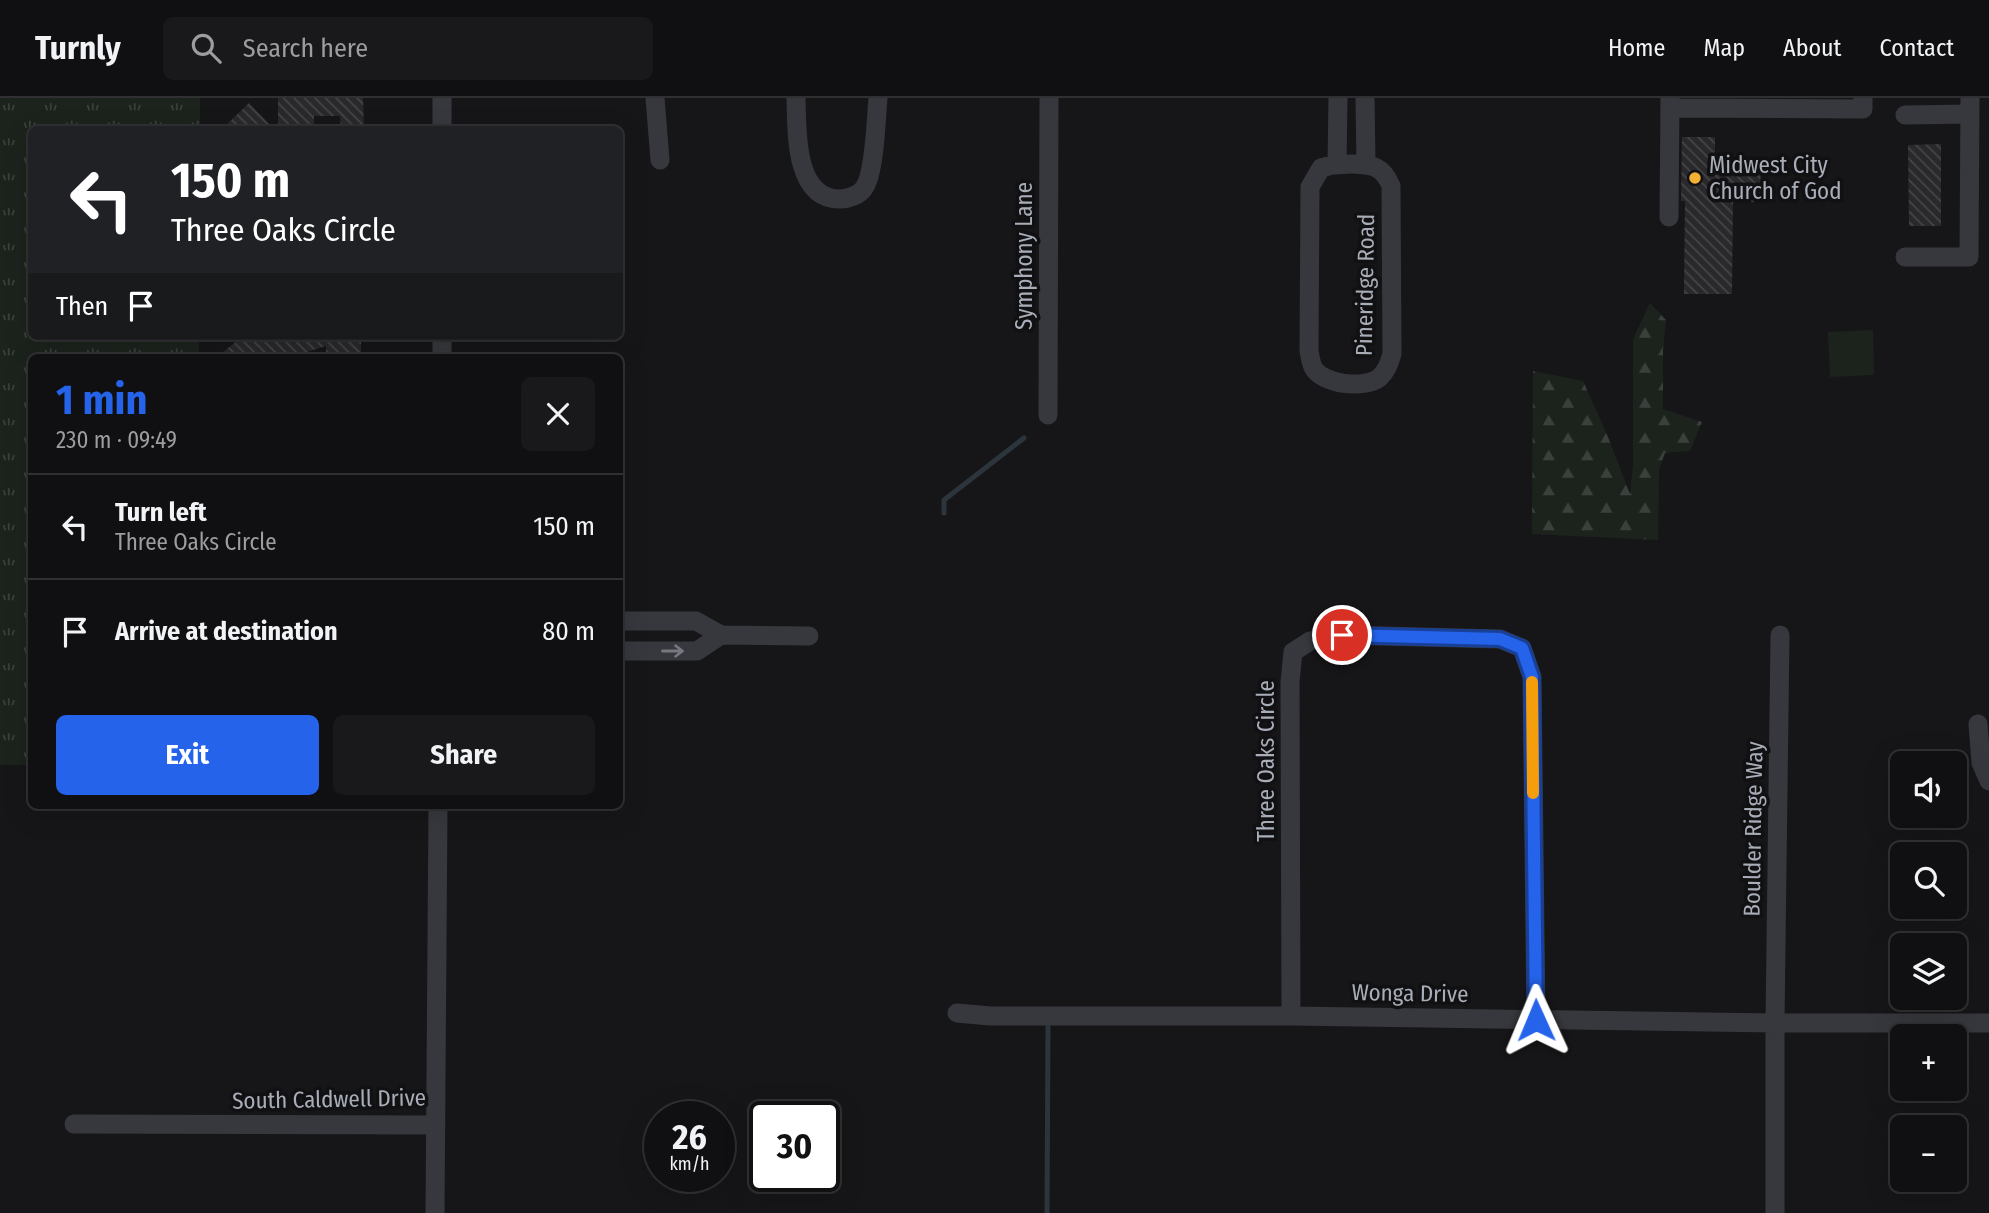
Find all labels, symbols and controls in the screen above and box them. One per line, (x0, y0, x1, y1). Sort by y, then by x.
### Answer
search box (163, 17, 653, 80)
text: Turnly (35, 28, 121, 68)
icon: search (187, 29, 225, 67)
text: Search here (243, 33, 368, 64)
text: Home (1608, 34, 1665, 62)
text: Map (1703, 34, 1745, 62)
text: About (1783, 34, 1841, 62)
text: Contact (1879, 34, 1954, 62)
text: 150 m (171, 151, 290, 210)
place label: Midwest City Church of God (1709, 151, 1842, 205)
icon: left (56, 154, 147, 245)
marker: Midwest City Church of God (1687, 170, 1703, 186)
street label: Symphony Lane (1010, 182, 1038, 330)
text: Three Oaks Circle (171, 211, 396, 249)
street label: Pineridge Road (1350, 214, 1380, 356)
icon: arrive (122, 287, 160, 325)
text: Then (56, 291, 108, 322)
text: 1 min (56, 375, 147, 425)
button: close (521, 377, 595, 451)
text: 230 m · 09:49 (56, 426, 177, 454)
text: Turn left (115, 497, 207, 528)
icon: left (56, 508, 94, 546)
text: 150 m (533, 511, 595, 542)
text: Three Oaks Circle (115, 528, 277, 556)
pin (1312, 605, 1372, 665)
icon: arrive (56, 613, 94, 651)
text: Arrive at destination (115, 616, 338, 647)
text: 80 m (542, 616, 595, 647)
icon: arrive (1323, 616, 1361, 654)
one-way arrow (661, 644, 684, 658)
street label: Three Oaks Circle (1252, 680, 1280, 842)
button: Exit (56, 715, 319, 795)
button: Share (333, 715, 595, 795)
street label: Boulder Ridge Way (1737, 740, 1769, 917)
map controls (1890, 751, 1967, 1192)
button: sound (1890, 751, 1967, 828)
button: search (1890, 842, 1967, 919)
button: layers (1890, 933, 1967, 1010)
street label: Wonga Drive (1351, 978, 1469, 1008)
position arrow (1499, 983, 1573, 1057)
button: + (1890, 1024, 1967, 1101)
street label: South Caldwell Drive (232, 1083, 426, 1115)
speed limit sign: 30 (749, 1101, 840, 1192)
button: − (1890, 1115, 1967, 1192)
text: 26 (672, 1116, 707, 1158)
text: km/h (669, 1153, 710, 1175)

